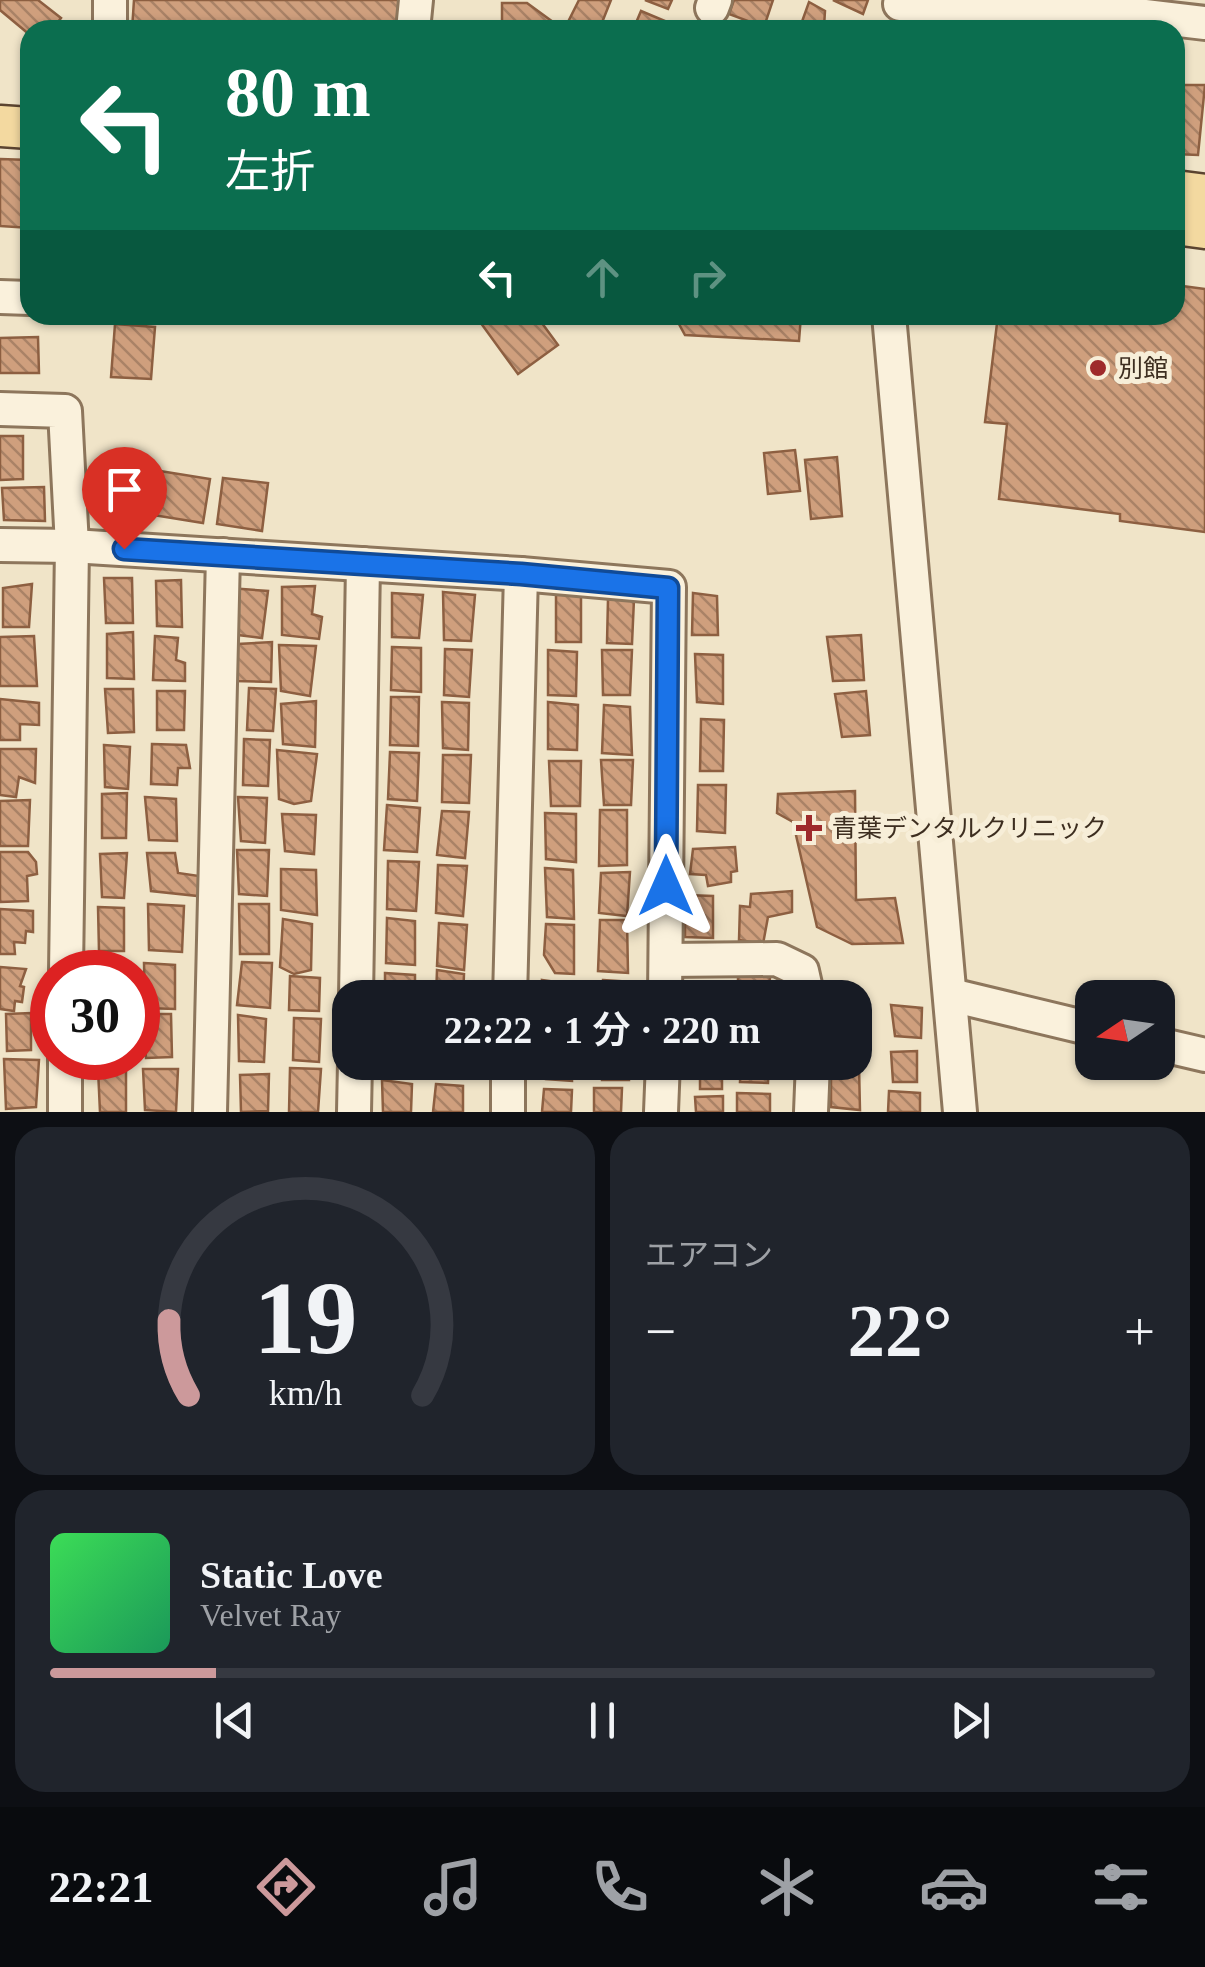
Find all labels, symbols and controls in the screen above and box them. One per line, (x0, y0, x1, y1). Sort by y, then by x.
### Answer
text: 80 m (225, 54, 371, 131)
icon: left (60, 60, 190, 190)
text: 左折 (225, 147, 315, 197)
icon: left (470, 250, 525, 305)
icon: ahead (575, 250, 630, 305)
icon: right (680, 250, 735, 305)
place label: 別館 (1118, 355, 1168, 382)
marker: 別館 (1087, 357, 1109, 379)
pin (82, 447, 167, 550)
icon: arrive (97, 462, 152, 517)
marker: 青葉デンタルクリニック (796, 815, 822, 841)
place label: 青葉デンタルクリニック (832, 815, 1107, 842)
position arrow (614, 834, 718, 938)
speed limit sign: 30 (30, 950, 160, 1080)
north arrow (1075, 980, 1175, 1080)
map controls (1075, 980, 1175, 1080)
text: 22:22 · 1 分 · 220 m (444, 1009, 760, 1051)
text: エアコン (645, 1237, 773, 1273)
text: 19 (253, 1260, 357, 1375)
text: 22° (848, 1289, 953, 1372)
text: − (645, 1301, 676, 1362)
text: + (1124, 1301, 1155, 1362)
text: km/h (268, 1373, 342, 1413)
text: Static Love (200, 1554, 383, 1596)
text: Velvet Ray (200, 1597, 341, 1633)
icon: previous (207, 1693, 262, 1748)
icon: pause (575, 1693, 630, 1748)
icon: next (943, 1693, 998, 1748)
icon: directions (251, 1852, 321, 1922)
icon: music (418, 1852, 488, 1922)
icon: phone (585, 1852, 655, 1922)
icon: climate (752, 1852, 822, 1922)
icon: car (919, 1852, 989, 1922)
icon: filters (1086, 1852, 1156, 1922)
text: 22:21 (49, 1862, 154, 1912)

